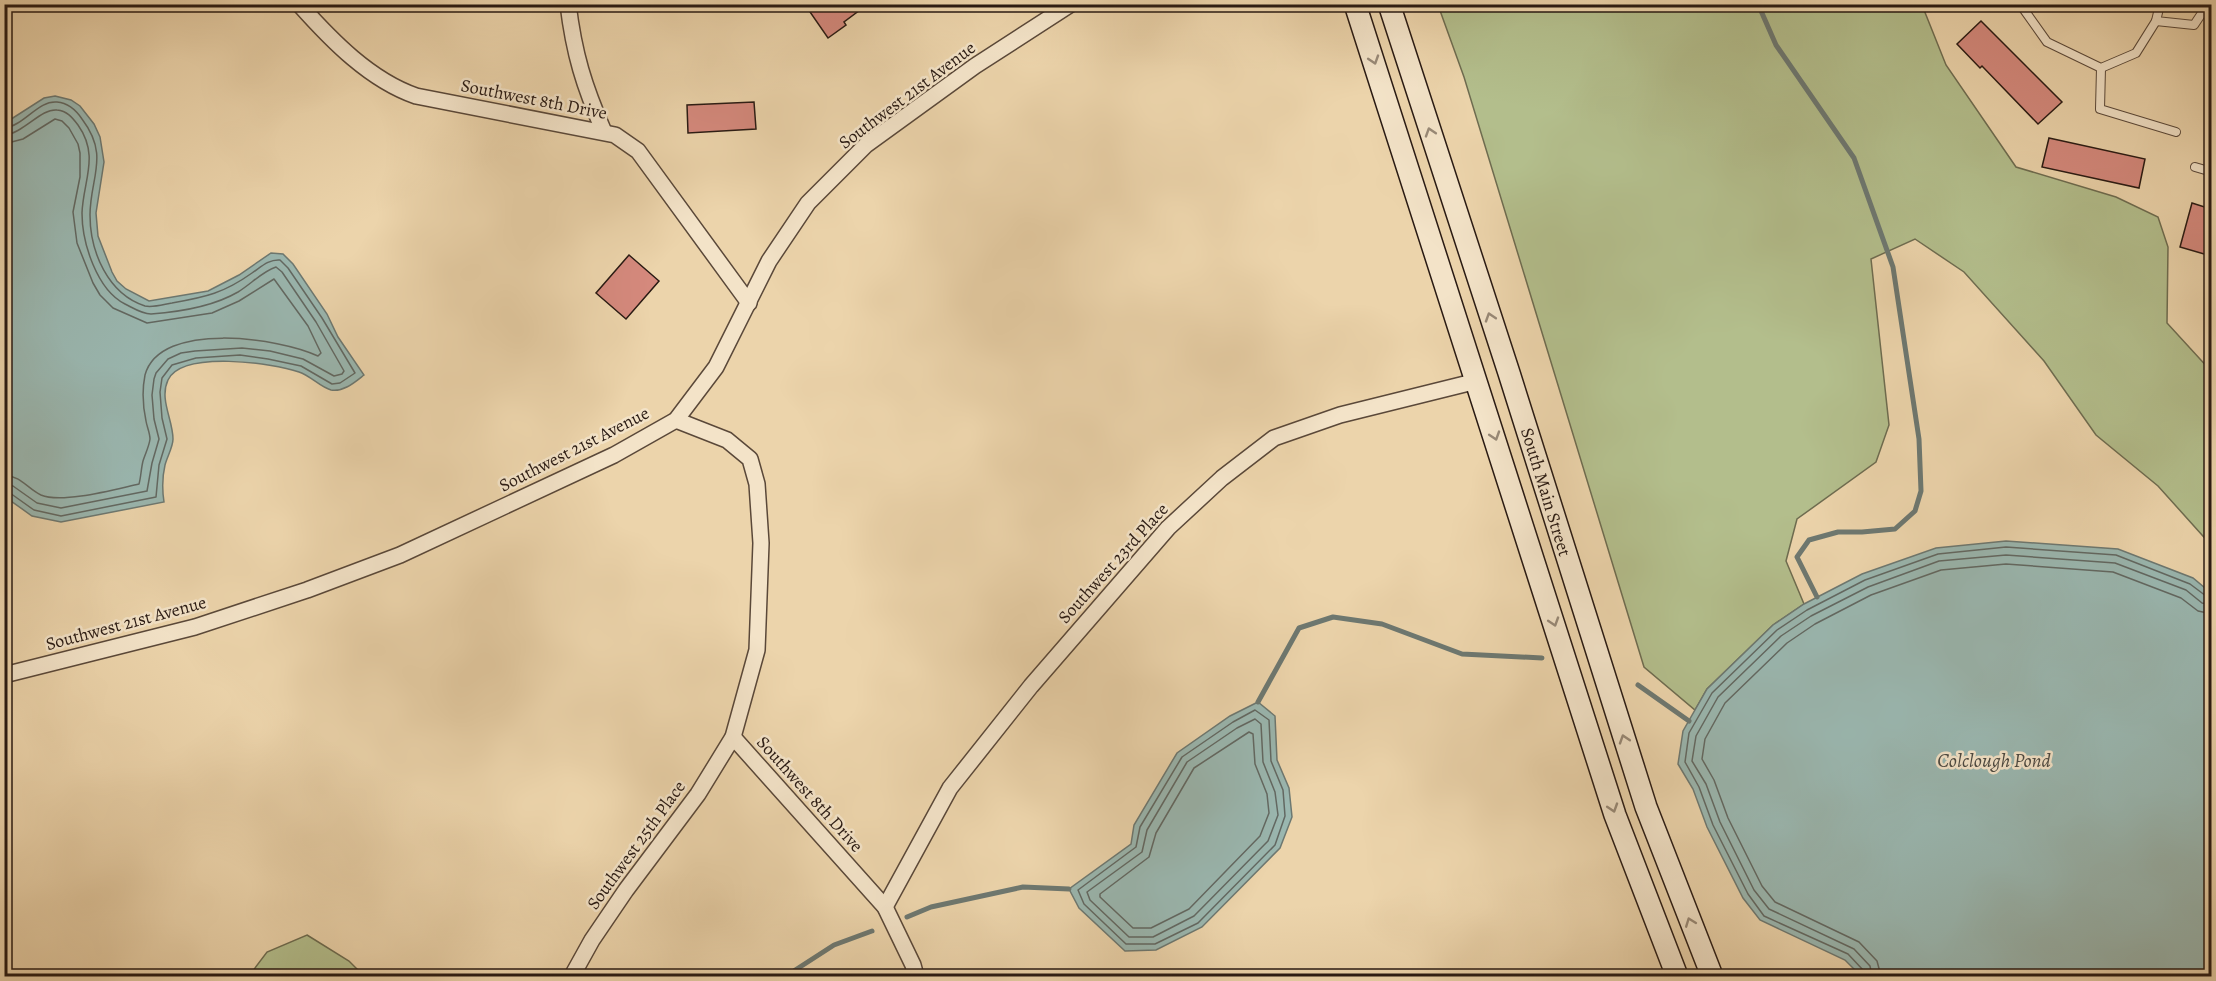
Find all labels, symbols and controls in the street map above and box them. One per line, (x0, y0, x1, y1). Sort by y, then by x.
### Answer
street label: Southwest 21st Avenue (834, 36, 980, 154)
one-way arrow (1366, 54, 1379, 65)
street label: Southwest 8th Drive (459, 73, 609, 125)
one-way arrow (1425, 127, 1437, 138)
one-way arrow (1485, 312, 1498, 323)
street label: Southwest 21st Avenue (495, 401, 653, 497)
street label: South Main Street (1515, 425, 1577, 559)
one-way arrow (1487, 430, 1500, 441)
street label: Southwest 23rd Place (1052, 498, 1174, 628)
street label: Southwest 21st Avenue (43, 590, 209, 656)
one-way arrow (1547, 616, 1559, 627)
street label: Southwest 8th Drive (751, 731, 869, 857)
one-way arrow (1619, 734, 1631, 745)
water label: Colclough Pond (1937, 747, 2052, 774)
street label: Southwest 25th Place (581, 776, 691, 914)
one-way arrow (1606, 802, 1618, 813)
one-way arrow (1684, 918, 1697, 928)

